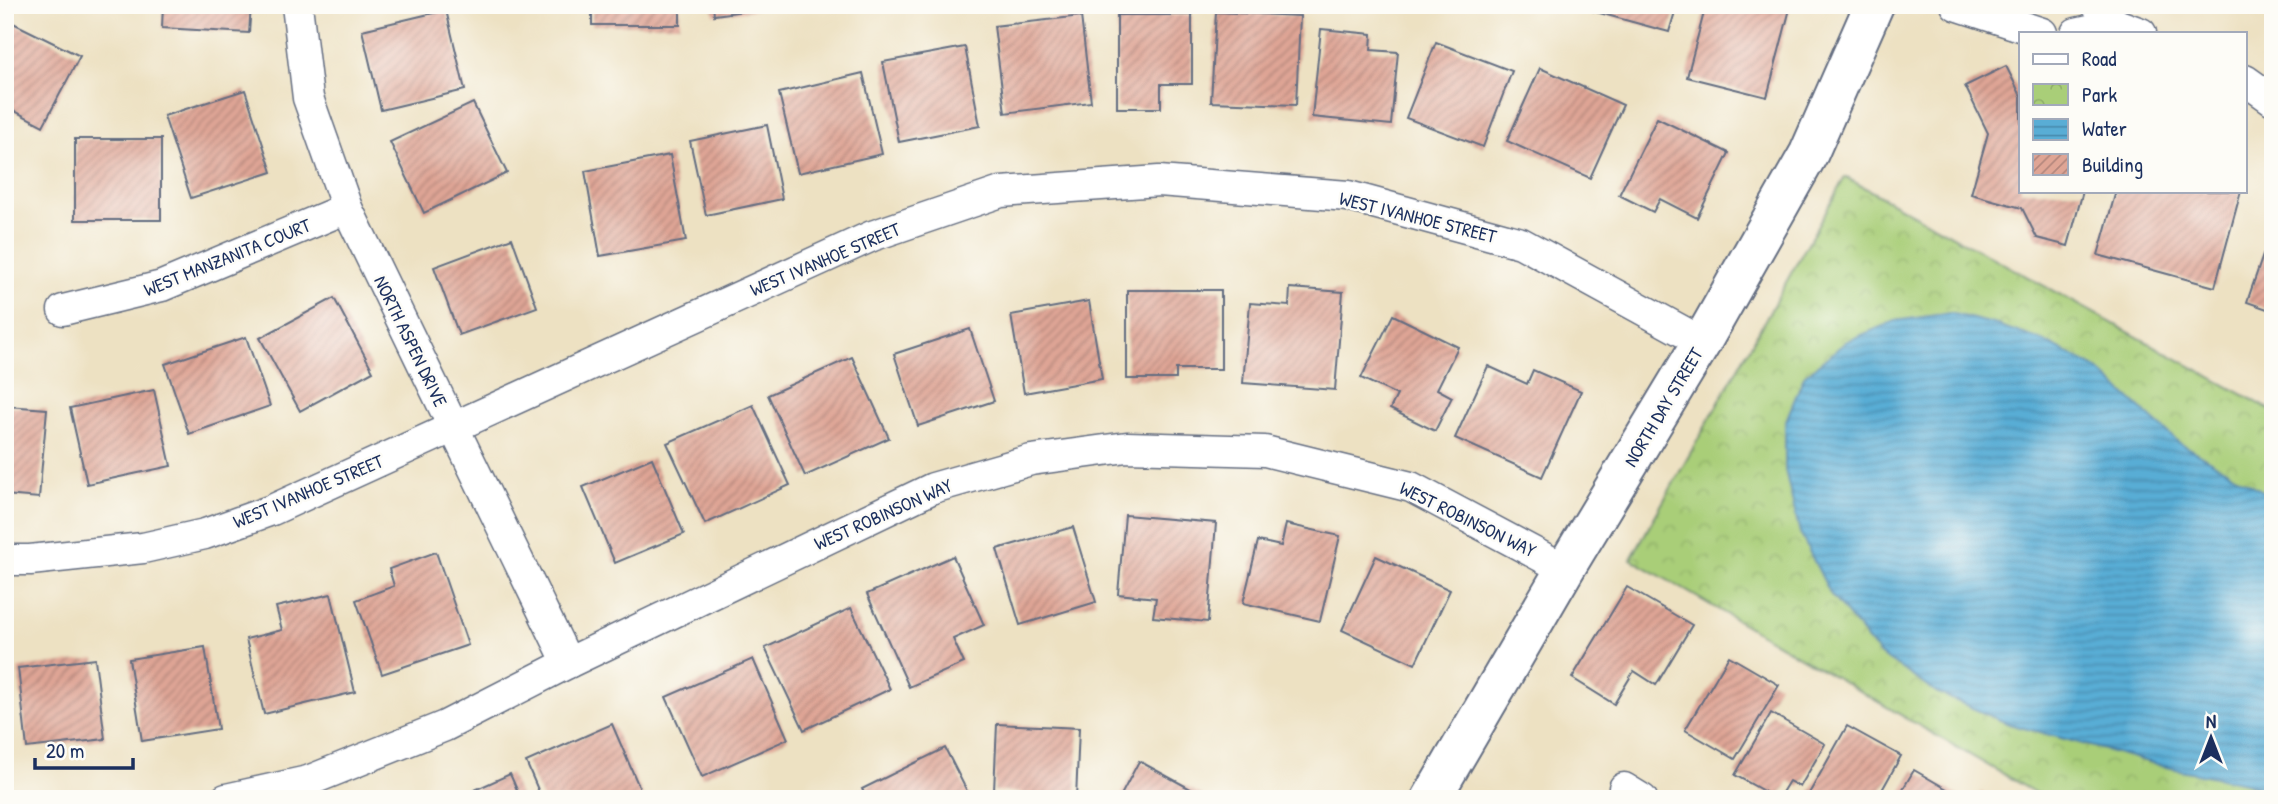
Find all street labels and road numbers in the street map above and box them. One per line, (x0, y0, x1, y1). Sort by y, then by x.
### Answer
street label: WEST IVANHOE STREET (1337, 185, 1500, 249)
street label: WEST MANZANITA COURT (140, 211, 315, 302)
street label: WEST IVANHOE STREET (746, 215, 905, 302)
street label: NORTH ASPEN DRIVE (368, 271, 454, 411)
street label: NORTH DAY STREET (1617, 342, 1709, 471)
street label: WEST IVANHOE STREET (229, 447, 388, 534)
street label: WEST ROBINSON WAY (810, 472, 957, 556)
street label: WEST ROBINSON WAY (1396, 475, 1541, 564)

